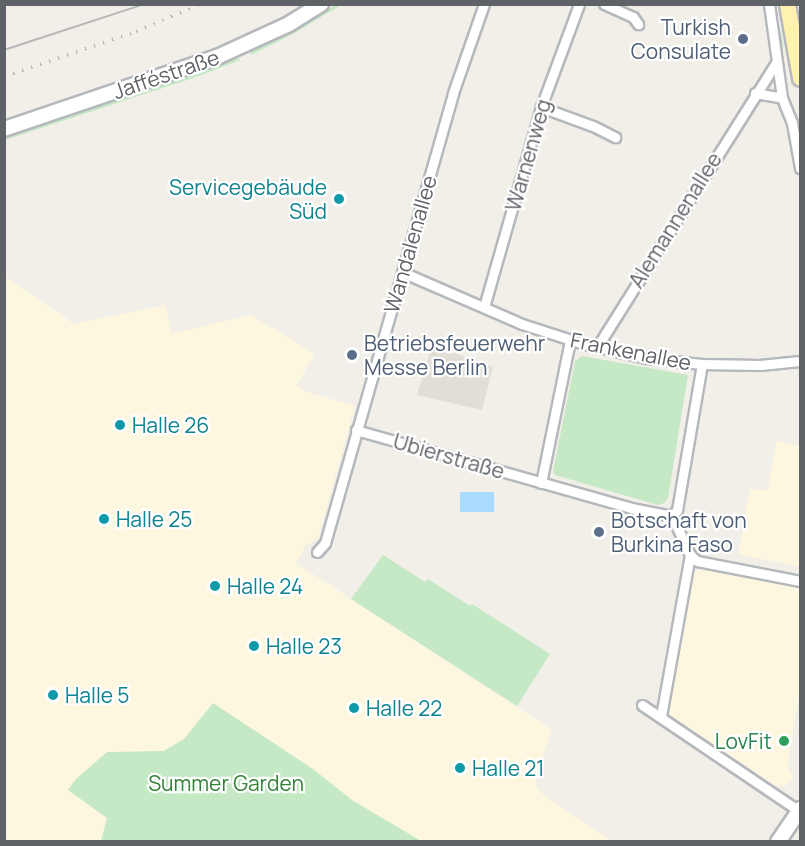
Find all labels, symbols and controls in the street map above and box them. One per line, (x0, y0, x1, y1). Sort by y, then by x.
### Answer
place label: Turkish Consulate (631, 14, 731, 64)
marker: Turkish Consulate (736, 32, 750, 46)
street label: Jafféstraße (110, 44, 222, 104)
street label: Warnenweg (500, 96, 556, 214)
street label: Alemannenallee (623, 148, 727, 292)
street label: Wandalenallee (378, 172, 442, 316)
place label: Servicegebäude Süd (169, 174, 327, 224)
marker: Servicegebäude Süd (332, 192, 346, 206)
street label: Frankenallee (568, 327, 694, 375)
place label: Betriebsfeuerwehr Messe Berlin (364, 330, 545, 380)
marker: Betriebsfeuerwehr Messe Berlin (345, 348, 359, 362)
place label: Halle 26 (132, 412, 209, 438)
marker: Halle 26 (113, 418, 127, 432)
street label: Ubierstraße (390, 428, 508, 484)
place label: Halle 25 (116, 506, 192, 532)
place label: Botschaft von Burkina Faso (611, 507, 747, 557)
marker: Halle 25 (97, 512, 111, 526)
marker: Botschaft von Burkina Faso (592, 525, 606, 539)
place label: Halle 24 (227, 573, 303, 599)
marker: Halle 24 (208, 579, 222, 593)
place label: Halle 23 (266, 633, 342, 659)
marker: Halle 23 (247, 639, 261, 653)
place label: Halle 5 (65, 682, 129, 708)
marker: Halle 5 (46, 688, 60, 702)
place label: Halle 22 (366, 695, 442, 721)
marker: Halle 22 (347, 701, 361, 715)
place label: LovFit (715, 728, 772, 754)
marker: LovFit (777, 734, 791, 748)
place label: Halle 21 (472, 755, 544, 781)
marker: Halle 21 (453, 761, 467, 775)
park label: Summer Garden (148, 770, 304, 796)

